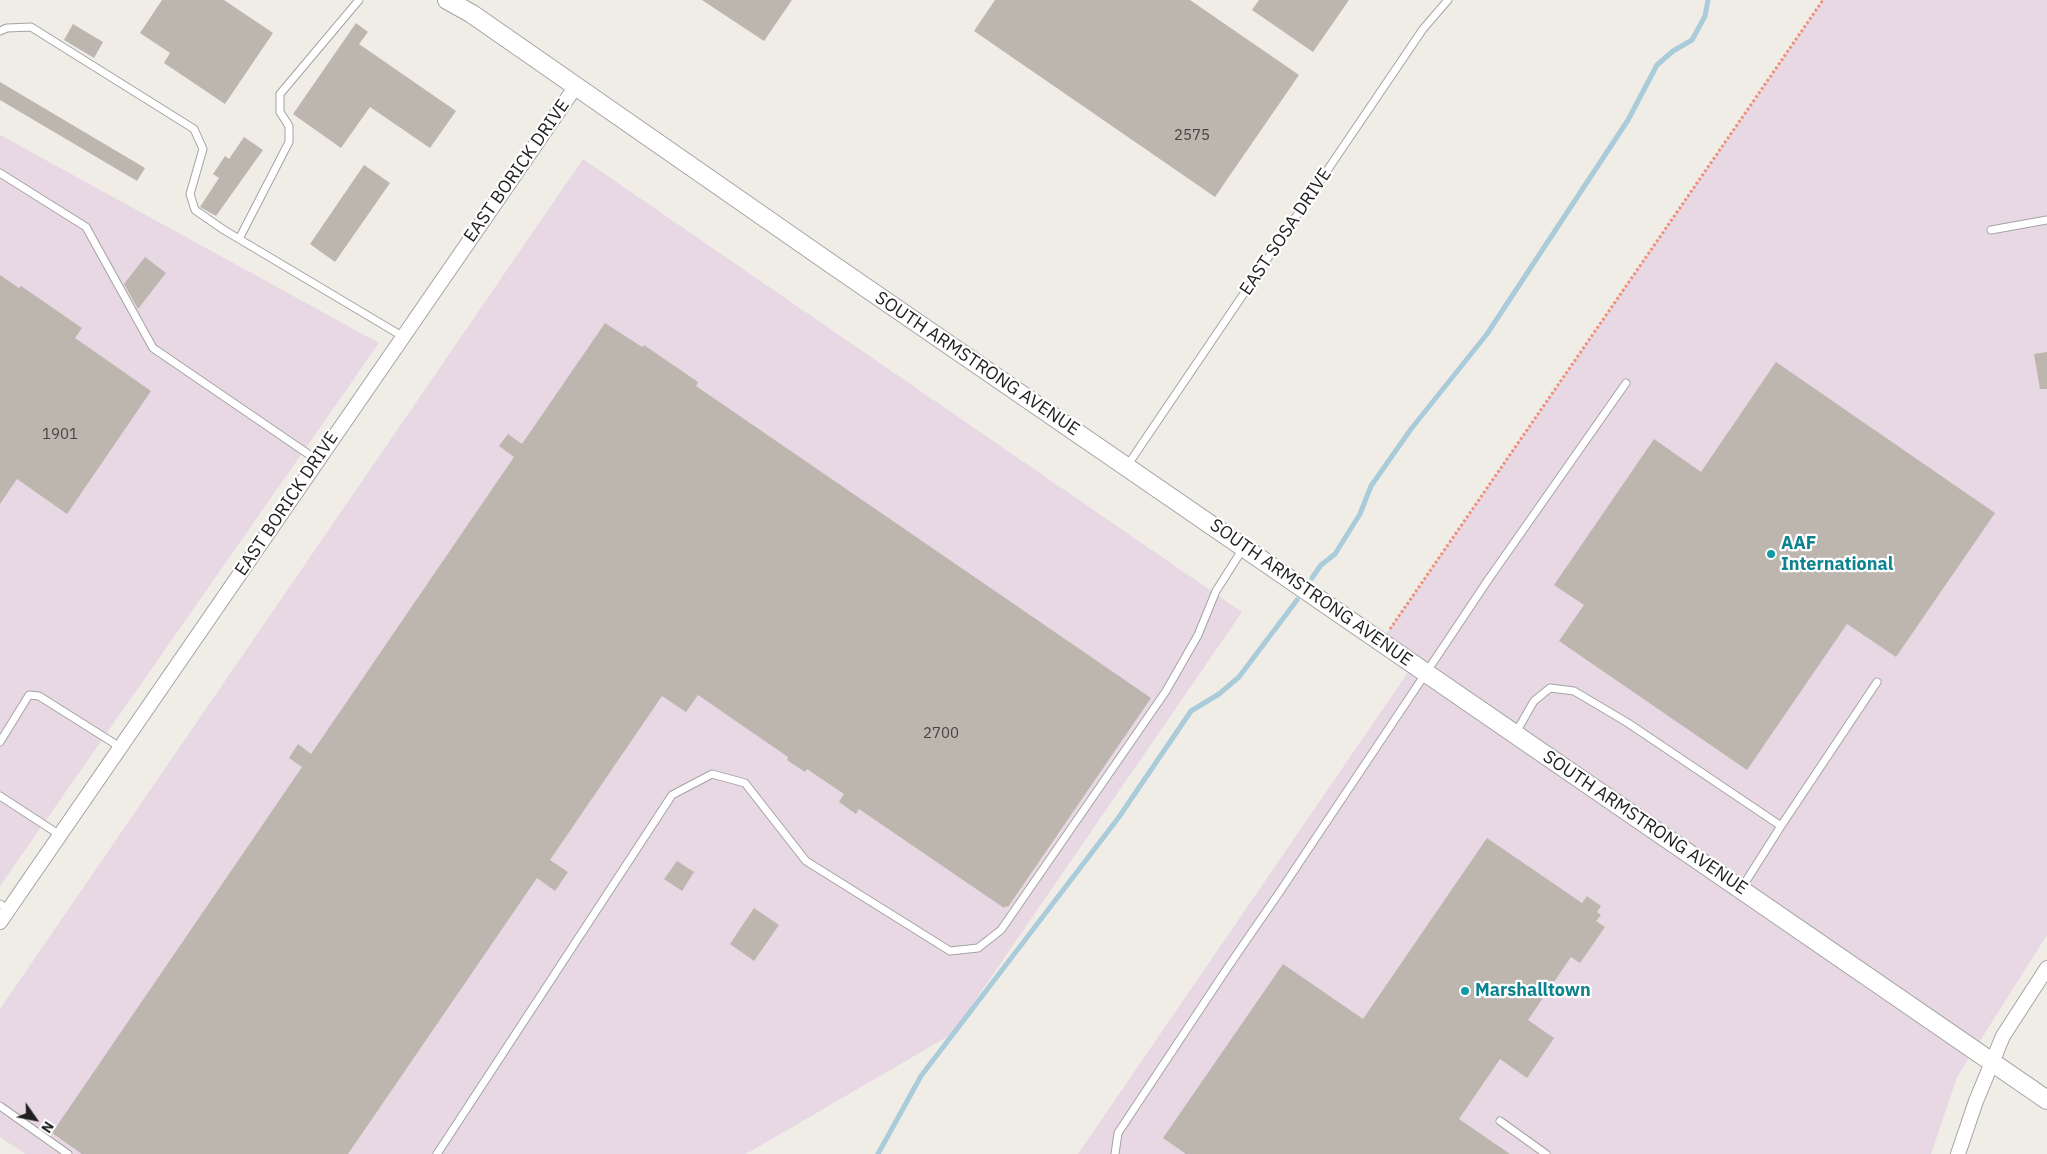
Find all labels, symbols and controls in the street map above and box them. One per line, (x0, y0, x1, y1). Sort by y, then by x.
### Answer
street label: EAST BORICK DRIVE (460, 96, 574, 246)
house number: 2575 (1174, 127, 1210, 145)
street label: EAST SOSA DRIVE (1236, 164, 1336, 300)
street label: SOUTH ARMSTRONG AVENUE (871, 287, 1083, 441)
house number: 1901 (42, 426, 78, 444)
street label: EAST BORICK DRIVE (231, 428, 343, 580)
street label: SOUTH ARMSTRONG AVENUE (1206, 515, 1416, 671)
place label: AAF International (1781, 533, 1893, 576)
marker: AAF International (1765, 548, 1777, 560)
house number: 2700 (923, 725, 959, 743)
street label: SOUTH ARMSTRONG AVENUE (1539, 746, 1751, 900)
place label: Marshalltown (1475, 980, 1591, 1002)
marker: Marshalltown (1459, 985, 1471, 997)
north arrow (10, 1094, 60, 1144)
text: N (37, 1118, 58, 1136)

